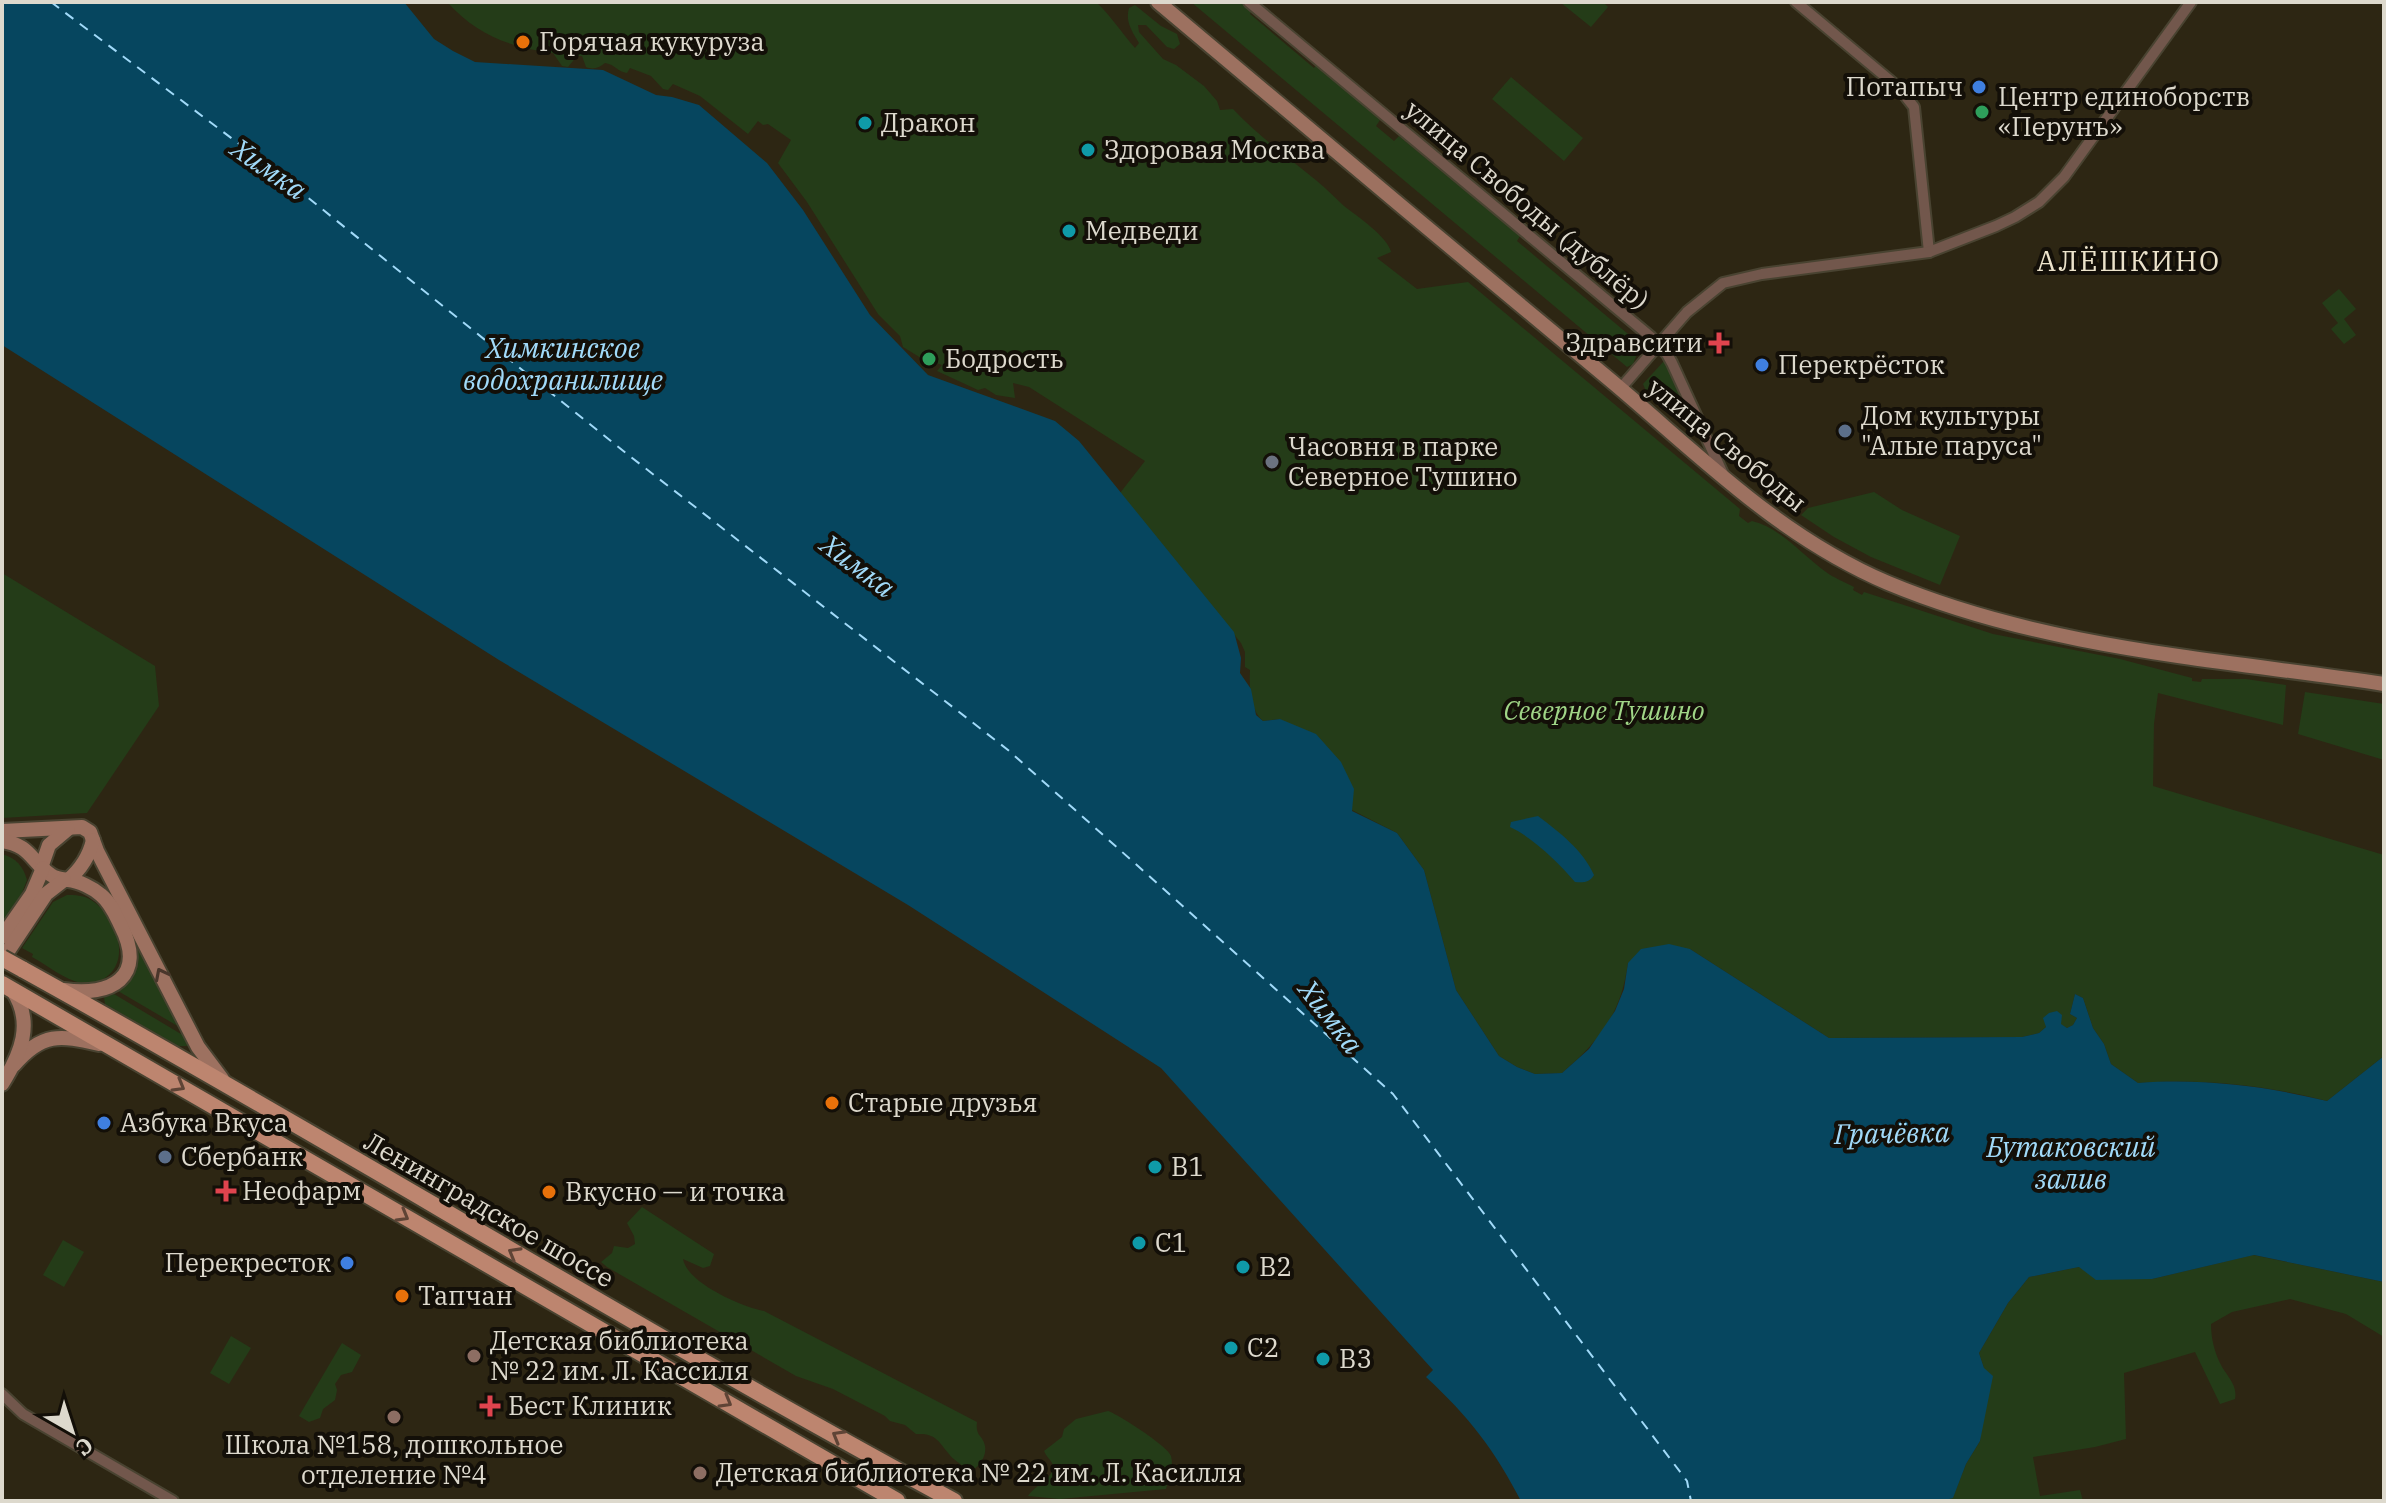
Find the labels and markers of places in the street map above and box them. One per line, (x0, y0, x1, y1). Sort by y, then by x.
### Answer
place label: Горячая кукуруза (539, 24, 765, 58)
marker: Горячая кукуруза (514, 33, 532, 51)
place label: Потапыч (1846, 69, 1963, 103)
marker: Потапыч (1970, 78, 1988, 96)
place label: Центр единоборств «Перунъ» (1998, 79, 2250, 143)
marker: Центр единоборств «Перунъ» (1973, 103, 1991, 121)
place label: Дракон (881, 105, 976, 139)
marker: Дракон (856, 114, 874, 132)
place label: Здоровая Москва (1104, 132, 1325, 166)
marker: Здоровая Москва (1079, 141, 1097, 159)
place label: Медведи (1085, 213, 1199, 247)
marker: Медведи (1060, 222, 1078, 240)
place label: Здравсити (1565, 325, 1703, 359)
marker: Здравсити (1710, 334, 1728, 352)
place label: Бодрость (945, 341, 1064, 375)
place label: Перекрёсток (1778, 347, 1945, 381)
marker: Бодрость (920, 350, 938, 368)
marker: Перекрёсток (1753, 356, 1771, 374)
place label: Дом культуры "Алые паруса" (1861, 398, 2042, 462)
marker: Дом культуры "Алые паруса" (1836, 422, 1854, 440)
place label: Часовня в парке Северное Тушино (1288, 429, 1518, 493)
marker: Часовня в парке Северное Тушино (1263, 453, 1281, 471)
place label: Старые друзья (848, 1085, 1037, 1119)
marker: Старые друзья (823, 1094, 841, 1112)
place label: Азбука Вкуса (120, 1105, 288, 1139)
marker: Азбука Вкуса (95, 1114, 113, 1132)
place label: Сбербанк (181, 1139, 303, 1173)
marker: Сбербанк (156, 1148, 174, 1166)
place label: B1 (1171, 1149, 1204, 1183)
marker: B1 (1146, 1158, 1164, 1176)
place label: Неофарм (242, 1173, 361, 1207)
place label: Вкусно — и точка (565, 1174, 786, 1208)
marker: Неофарм (217, 1182, 235, 1200)
marker: Вкусно — и точка (540, 1183, 558, 1201)
place label: C1 (1155, 1225, 1187, 1259)
marker: C1 (1130, 1234, 1148, 1252)
place label: Перекресток (164, 1245, 331, 1279)
place label: B2 (1259, 1249, 1292, 1283)
marker: Перекресток (338, 1254, 356, 1272)
marker: B2 (1234, 1258, 1252, 1276)
place label: Тапчан (418, 1278, 513, 1312)
marker: Тапчан (393, 1287, 411, 1305)
place label: Детская библиотека № 22 им. Л. Кассиля (490, 1323, 749, 1387)
place label: C2 (1247, 1330, 1279, 1364)
marker: C2 (1222, 1339, 1240, 1357)
place label: B3 (1339, 1341, 1372, 1375)
marker: Детская библиотека № 22 им. Л. Кассиля (465, 1347, 483, 1365)
marker: B3 (1314, 1350, 1332, 1368)
place label: Бест Клиник (508, 1388, 672, 1422)
marker: Бест Клиник (479, 1395, 501, 1417)
marker: Школа №158, дошкольное отделение №4 (385, 1408, 403, 1426)
place label: Школа №158, дошкольное отделение №4 (225, 1427, 563, 1491)
place label: Детская библиотека № 22 им. Л. Касилля (716, 1455, 1242, 1489)
marker: Детская библиотека № 22 им. Л. Касилля (691, 1464, 709, 1482)

